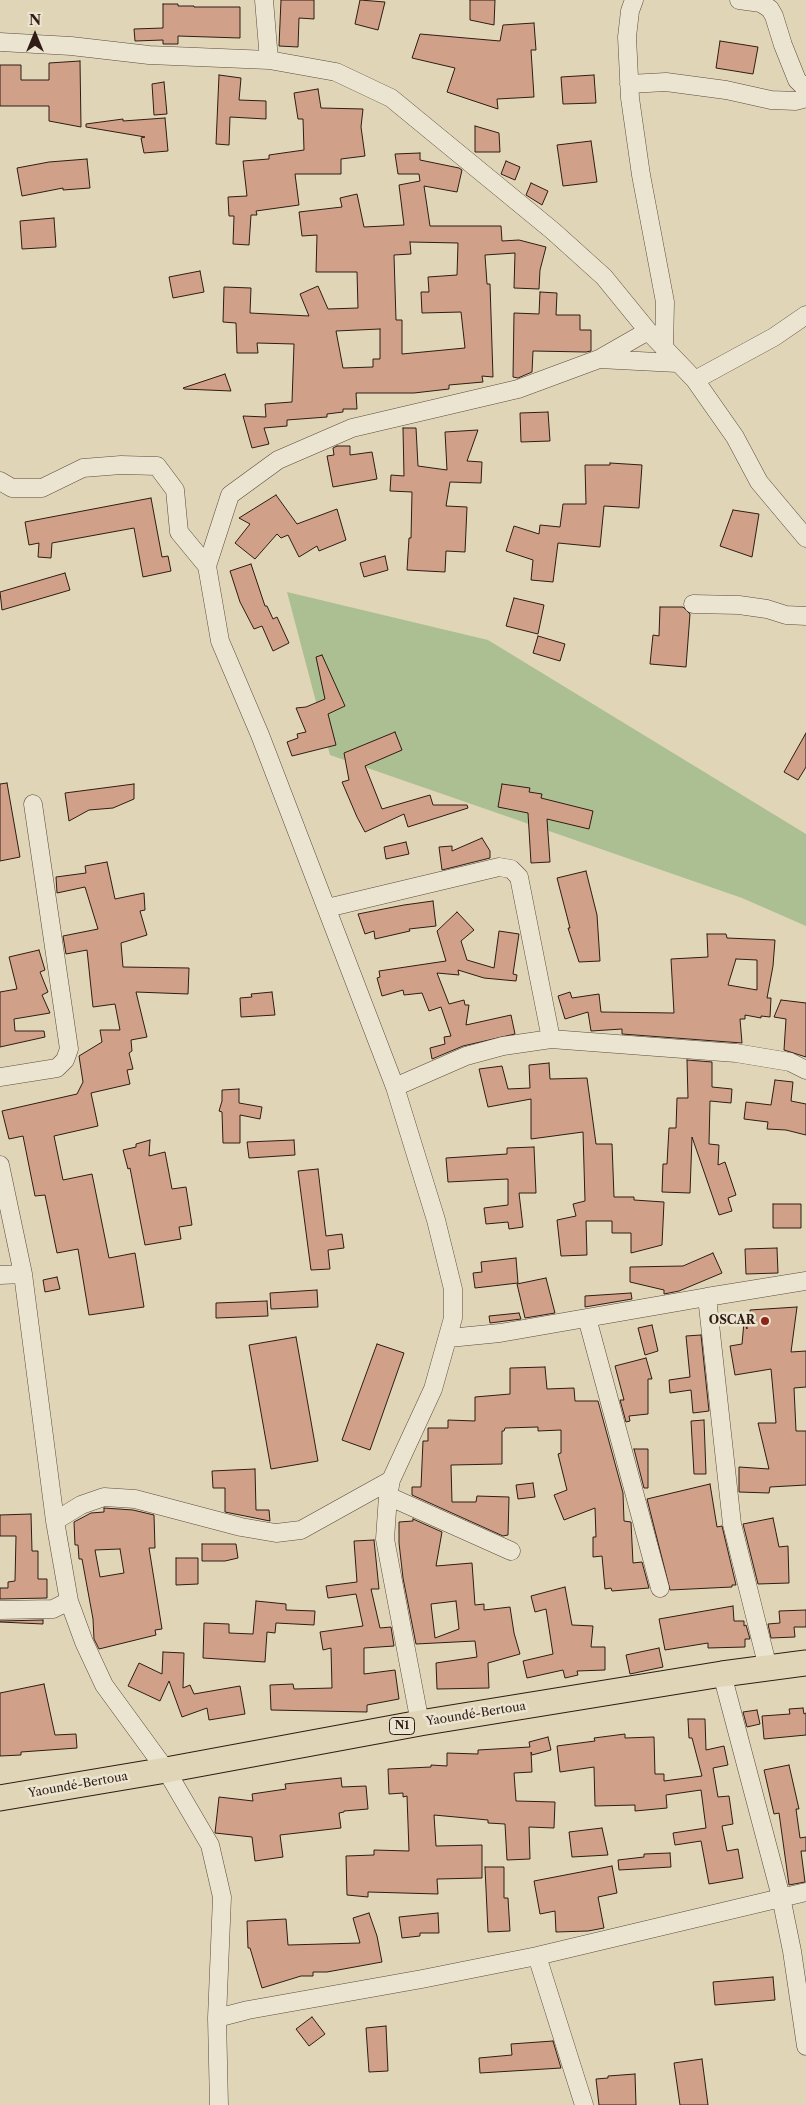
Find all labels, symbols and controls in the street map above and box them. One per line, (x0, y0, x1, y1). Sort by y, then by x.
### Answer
north arrow (10, 10, 60, 60)
text: N (29, 11, 41, 29)
place label: OSCAR (709, 1314, 755, 1328)
marker: OSCAR (759, 1315, 771, 1327)
street label: Yaoundé-Bertoua (425, 1699, 527, 1729)
road number: N1 (390, 1718, 414, 1734)
street label: Yaoundé-Bertoua (27, 1769, 129, 1801)

